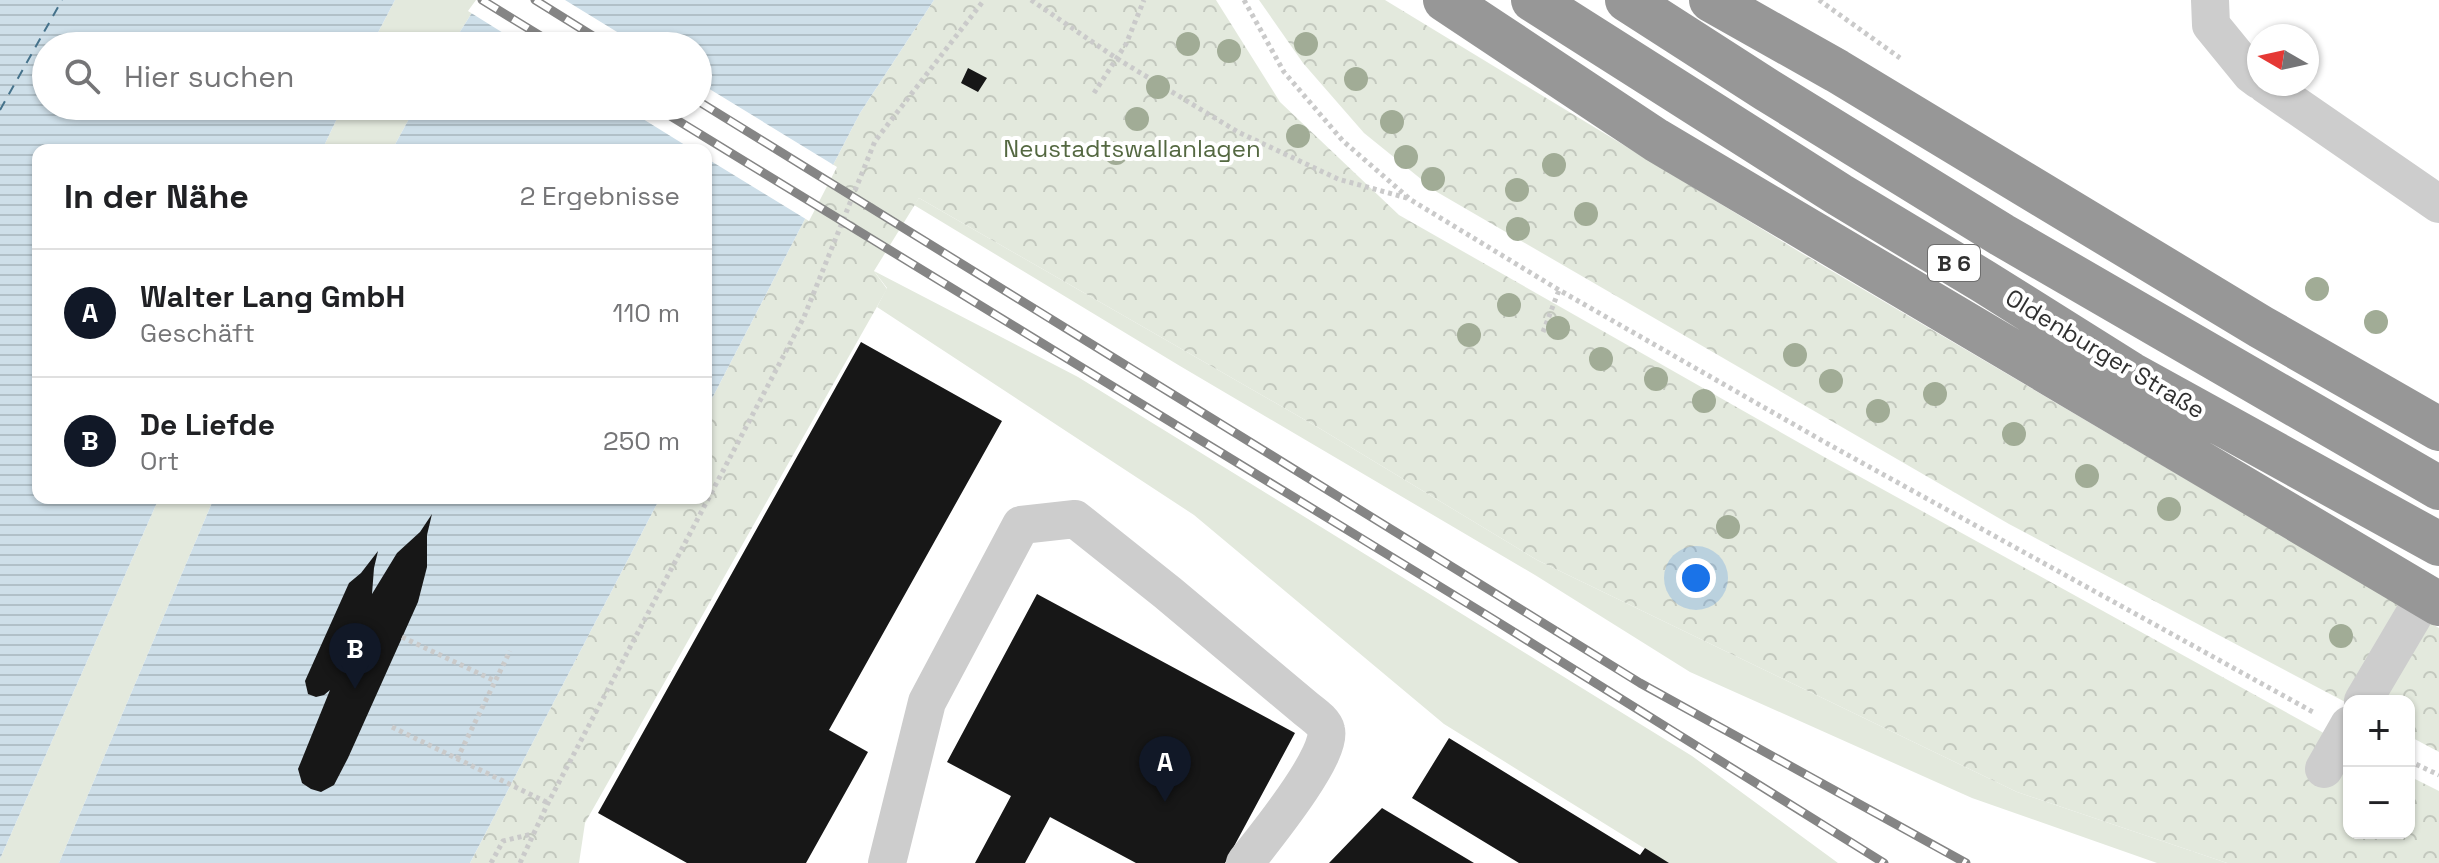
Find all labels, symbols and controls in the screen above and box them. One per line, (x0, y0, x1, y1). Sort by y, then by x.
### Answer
north arrow (2247, 24, 2319, 96)
search box (32, 32, 712, 120)
icon: search (60, 54, 104, 98)
text: Hier suchen (124, 57, 294, 96)
park label: Neustadtswallanlagen (1003, 133, 1261, 164)
text: In der Nähe (64, 175, 249, 218)
text: 2 Ergebnisse (520, 179, 680, 213)
road number: B 6 (1928, 245, 1980, 281)
text: Walter Lang GmbH (140, 277, 405, 316)
street label: Oldenburger Straße (2000, 282, 2211, 425)
text: A (82, 296, 98, 330)
text: 110 m (613, 296, 680, 330)
text: Geschäft (140, 316, 255, 350)
text: De Liefde (140, 405, 275, 444)
text: B (81, 424, 99, 458)
text: 250 m (603, 424, 680, 458)
text: Ort (140, 444, 179, 478)
your location (1676, 558, 1716, 598)
pin: B (329, 623, 381, 689)
map controls (2343, 695, 2415, 839)
button: + (2343, 695, 2415, 767)
pin: A (1139, 736, 1191, 802)
button: − (2343, 767, 2415, 839)

